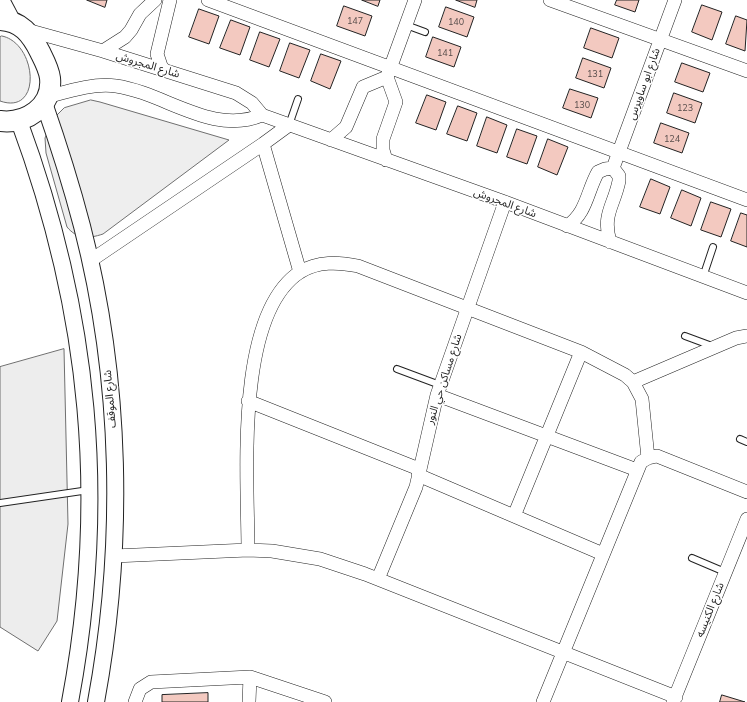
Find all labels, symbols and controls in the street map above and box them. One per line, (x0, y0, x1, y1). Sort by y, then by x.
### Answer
house number: 147 (347, 16, 363, 26)
house number: 140 (448, 17, 464, 27)
street label: شارع ابو ساويرس (625, 46, 663, 122)
house number: 141 (437, 48, 453, 58)
street label: شارع المجروش (115, 49, 181, 81)
house number: 131 (587, 69, 603, 79)
house number: 130 (574, 100, 590, 110)
house number: 123 (677, 103, 693, 113)
house number: 124 (664, 134, 680, 144)
street label: شارع المجروش (472, 186, 538, 220)
street label: شارع مساكن حي النور (423, 332, 465, 426)
street label: شارع الموقف (101, 369, 119, 429)
street label: شارع الكنيسه (693, 581, 727, 639)

